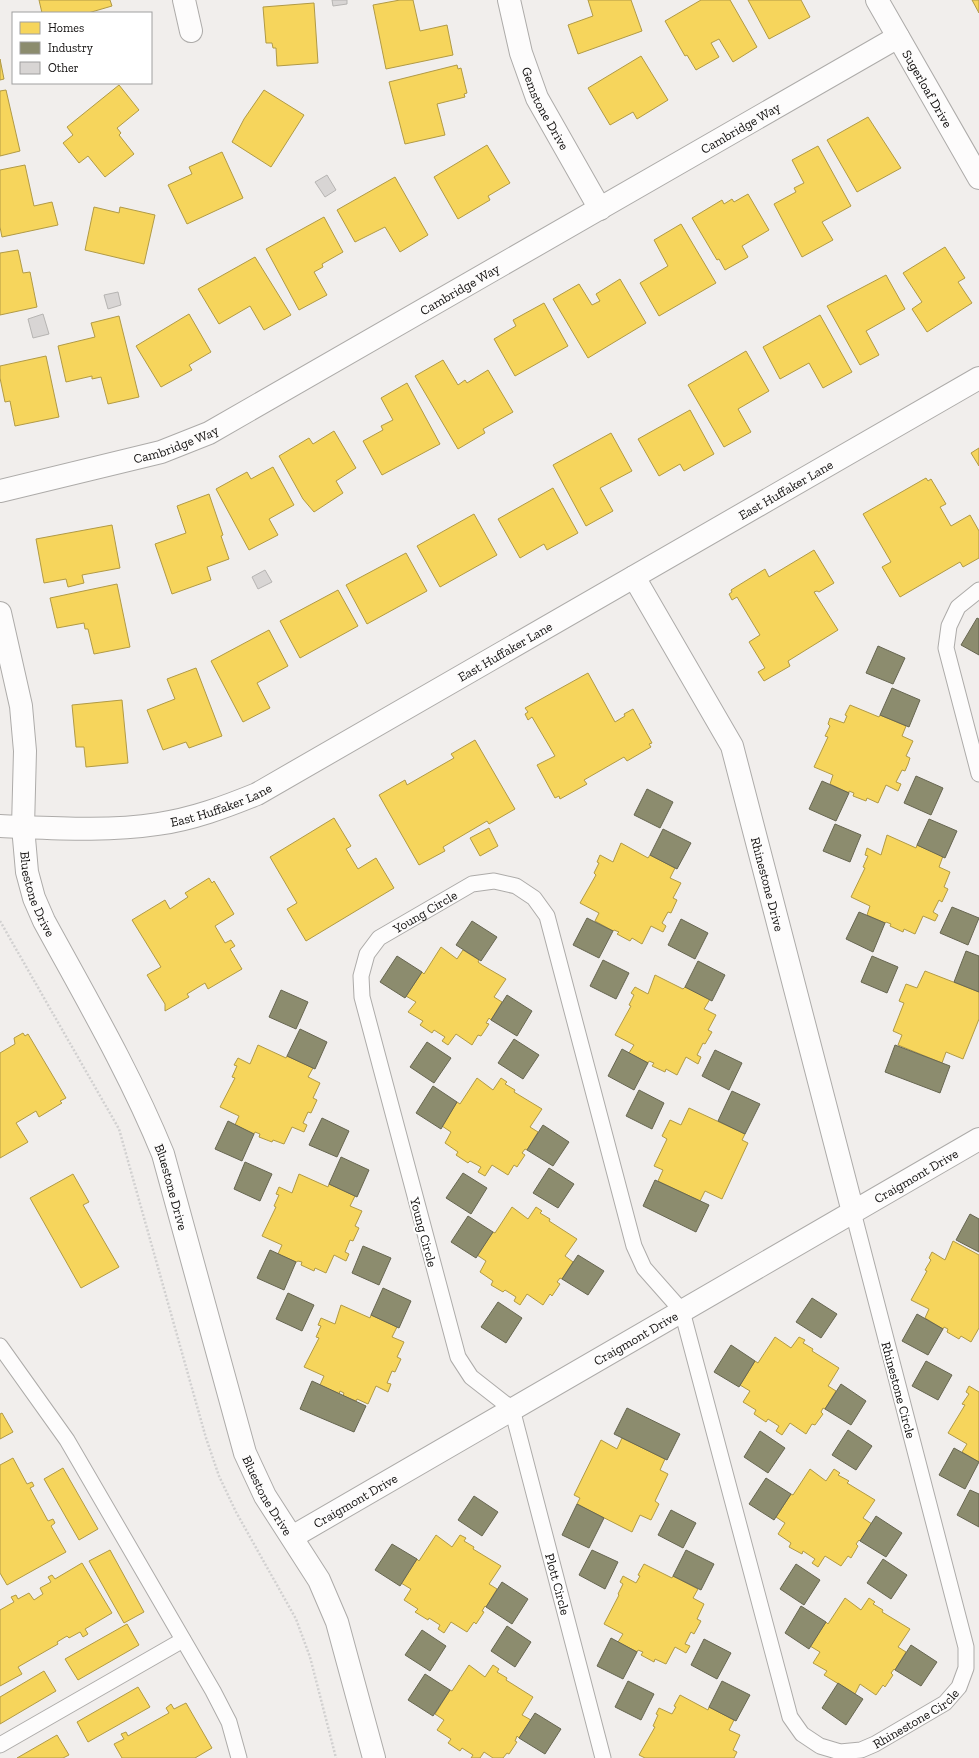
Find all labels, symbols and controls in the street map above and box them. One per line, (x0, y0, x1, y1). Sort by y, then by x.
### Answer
legend (12, 12, 152, 84)
text: Homes (48, 21, 84, 35)
text: Industry (48, 41, 94, 55)
street label: Sugerloaf Drive (899, 47, 955, 130)
text: Other (48, 61, 79, 75)
street label: Gemstone Drive (519, 65, 572, 153)
street label: Cambridge Way (698, 99, 783, 157)
street label: Cambridge Way (417, 261, 502, 318)
street label: Cambridge Way (132, 422, 221, 466)
street label: East Huffaker Lane (736, 457, 836, 523)
street label: East Huffaker Lane (455, 619, 555, 685)
street label: East Huffaker Lane (169, 780, 274, 830)
street label: Rhinestone Drive (748, 835, 787, 933)
street label: Bluestone Drive (17, 851, 58, 939)
street label: Young Circle (390, 887, 460, 937)
street label: Bluestone Drive (152, 1142, 191, 1232)
street label: Craigmont Drive (871, 1146, 961, 1206)
street label: Young Circle (407, 1195, 440, 1269)
street label: Craigmont Drive (591, 1308, 681, 1369)
street label: Rhinestone Circle (878, 1340, 919, 1440)
street label: Bluestone Drive (239, 1453, 295, 1538)
street label: Craigmont Drive (311, 1471, 400, 1531)
street label: Plott Circle (542, 1552, 573, 1617)
street label: Rhinestone Circle (870, 1686, 962, 1752)

